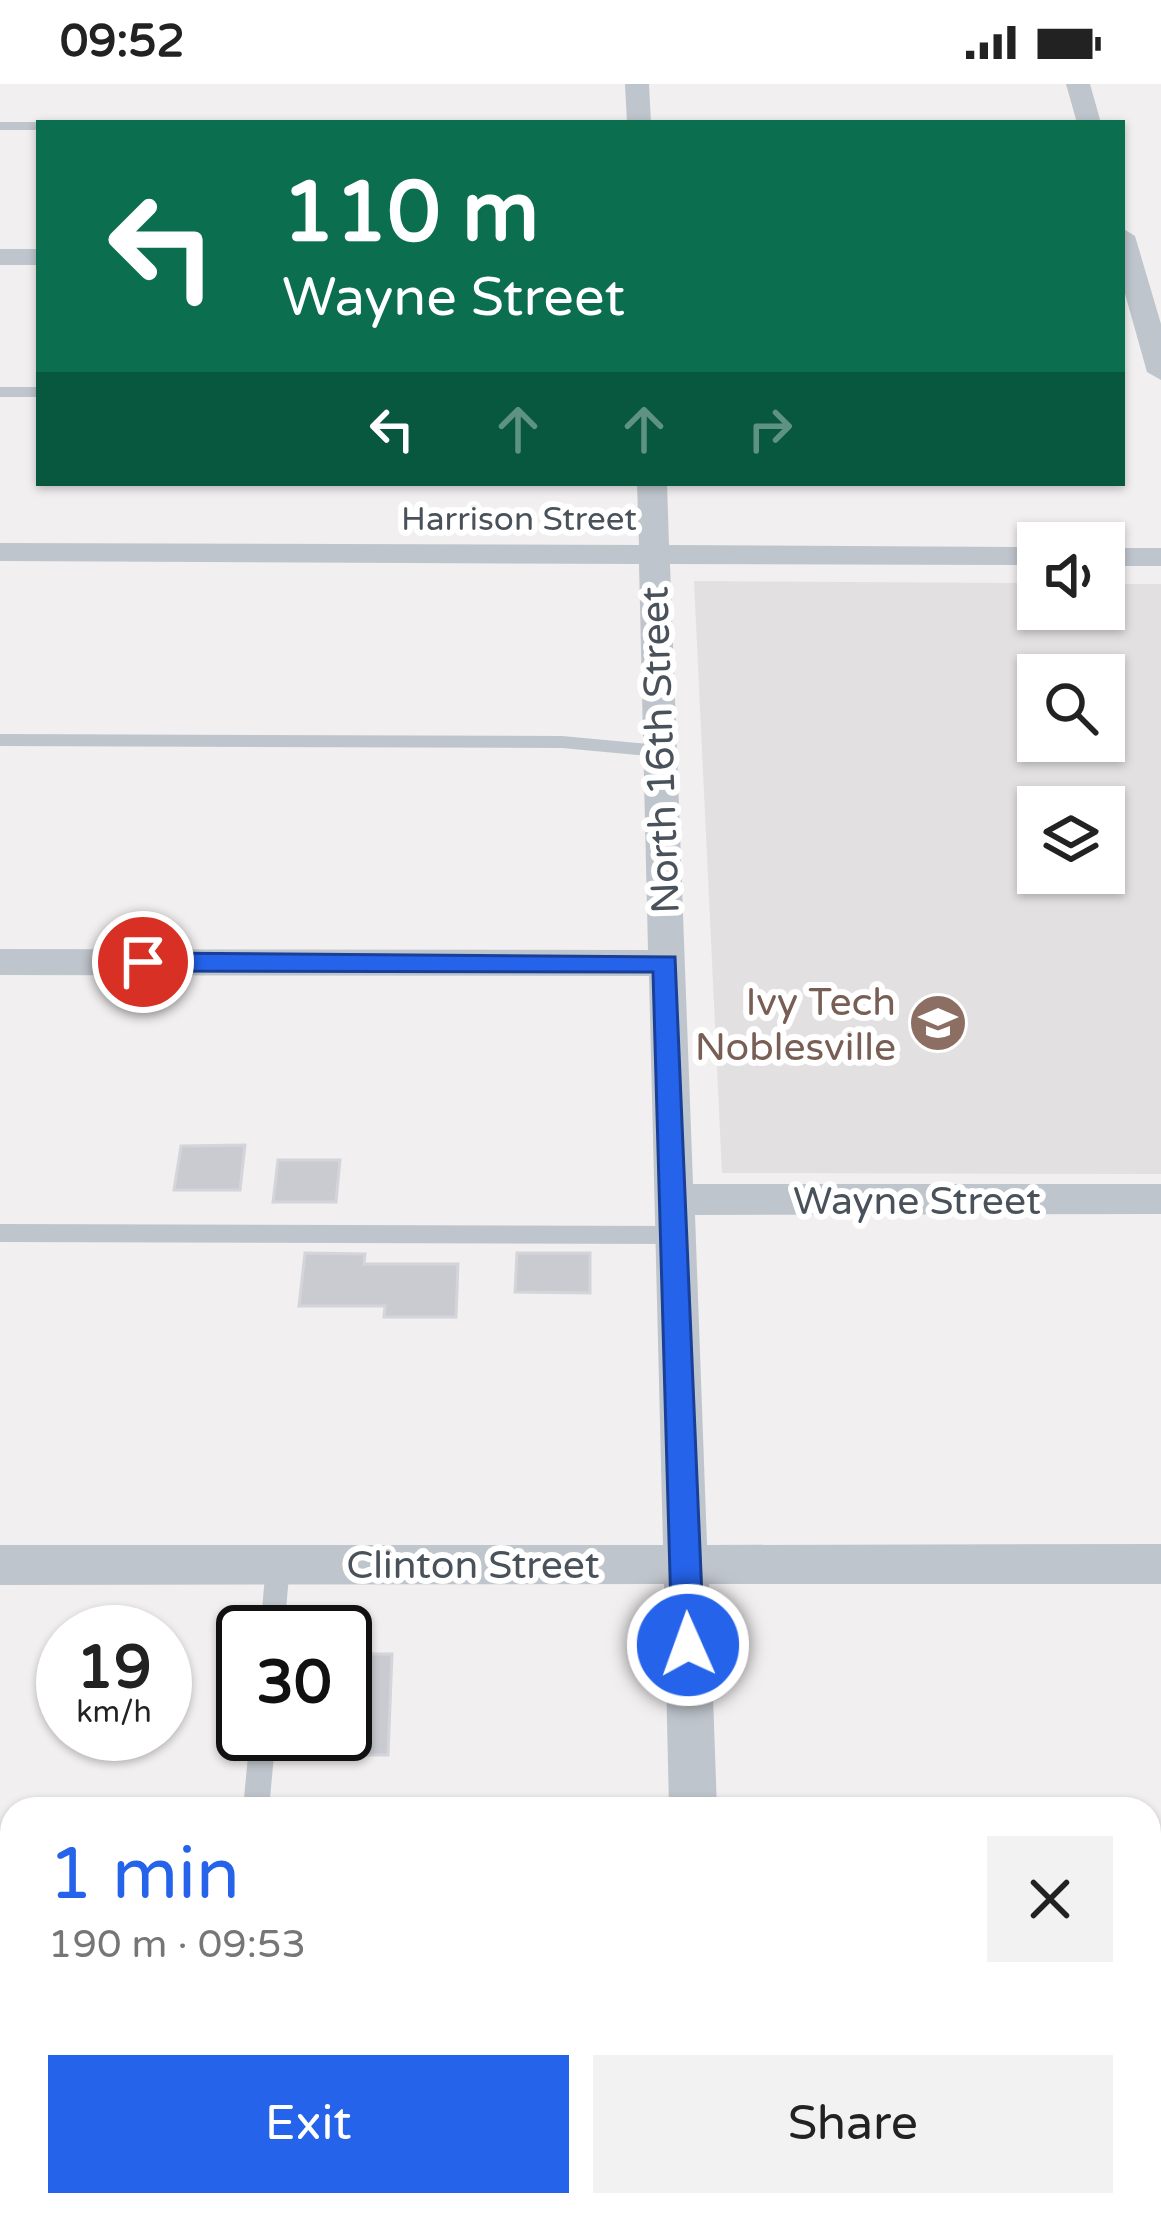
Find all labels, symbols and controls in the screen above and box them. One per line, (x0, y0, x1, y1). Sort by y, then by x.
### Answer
text: 09:52 (60, 15, 185, 69)
text: 110 m (282, 163, 539, 264)
icon: left (84, 168, 240, 324)
text: Wayne Street (282, 265, 625, 330)
icon: left (359, 396, 425, 462)
icon: ahead (485, 396, 551, 462)
icon: ahead (611, 396, 677, 462)
icon: right (737, 396, 803, 462)
street label: Harrison Street (401, 500, 637, 539)
map controls (1017, 522, 1125, 894)
button: sound (1017, 522, 1125, 630)
street label: North 16th Street (631, 585, 690, 914)
button: search (1017, 654, 1125, 762)
button: layers (1017, 786, 1125, 894)
pin (92, 911, 194, 1013)
icon: arrive (110, 929, 176, 995)
place label: Ivy Tech Noblesville (695, 979, 896, 1071)
school or university icon: Ivy Tech Noblesville (907, 992, 969, 1054)
street label: Wayne Street (793, 1178, 1041, 1225)
street label: Clinton Street (346, 1542, 600, 1589)
position arrow (625, 1582, 751, 1708)
speed limit sign: 30 (216, 1605, 372, 1761)
text: 19 (76, 1632, 152, 1704)
text: km/h (76, 1694, 152, 1731)
text: 1 min (48, 1832, 240, 1919)
button: close (987, 1836, 1113, 1962)
text: 190 m · 09:53 (48, 1921, 306, 1968)
button: Exit (48, 2055, 569, 2193)
button: Share (593, 2055, 1113, 2193)

